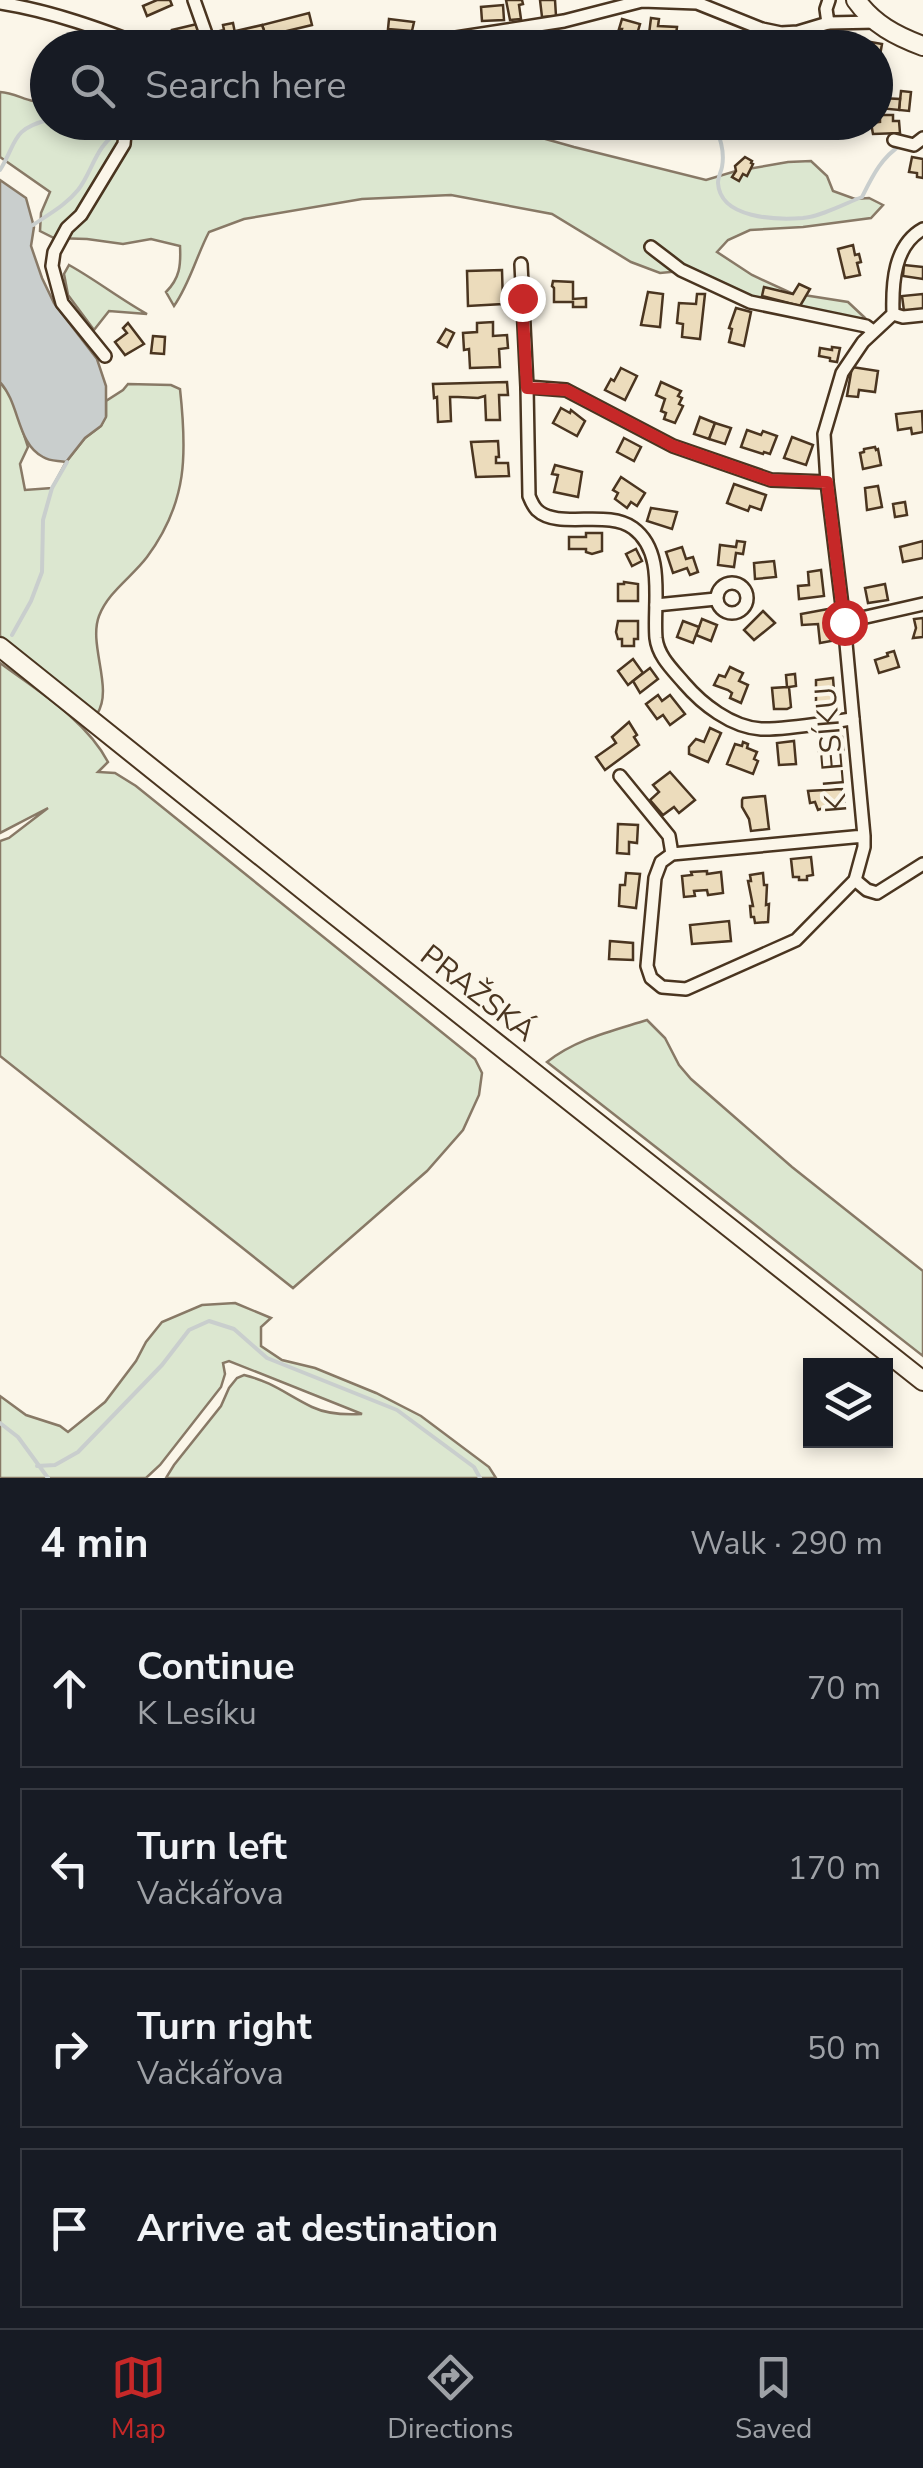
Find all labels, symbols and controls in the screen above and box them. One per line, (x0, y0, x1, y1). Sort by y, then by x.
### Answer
search box (30, 30, 893, 140)
icon: search (65, 58, 120, 113)
text: Search here (145, 60, 346, 111)
route end (500, 276, 546, 322)
route start (822, 600, 868, 646)
street label: K LESÍKU (806, 685, 857, 815)
street label: PRAŽSKÁ (411, 935, 544, 1051)
map controls (803, 1358, 893, 1448)
button: layers (803, 1358, 893, 1448)
text: 4 min (40, 1515, 149, 1572)
text: Walk · 290 m (690, 1522, 883, 1565)
text: Continue (137, 1641, 295, 1692)
icon: ahead (42, 1661, 97, 1716)
text: 70 m (807, 1667, 881, 1710)
text: K Lesíku (137, 1692, 257, 1735)
text: Turn left (137, 1821, 287, 1872)
icon: left (42, 1841, 97, 1896)
text: 170 m (788, 1847, 881, 1890)
text: Vačkářova (137, 1872, 284, 1915)
text: Turn right (137, 2001, 312, 2052)
icon: right (42, 2021, 97, 2076)
text: 50 m (807, 2027, 881, 2070)
text: Vačkářova (137, 2052, 284, 2095)
icon: arrive (42, 2201, 97, 2256)
text: Arrive at destination (137, 2203, 498, 2254)
tab: Map (111, 2350, 166, 2448)
tab: Directions (387, 2350, 513, 2448)
tab: Saved (735, 2350, 812, 2448)

